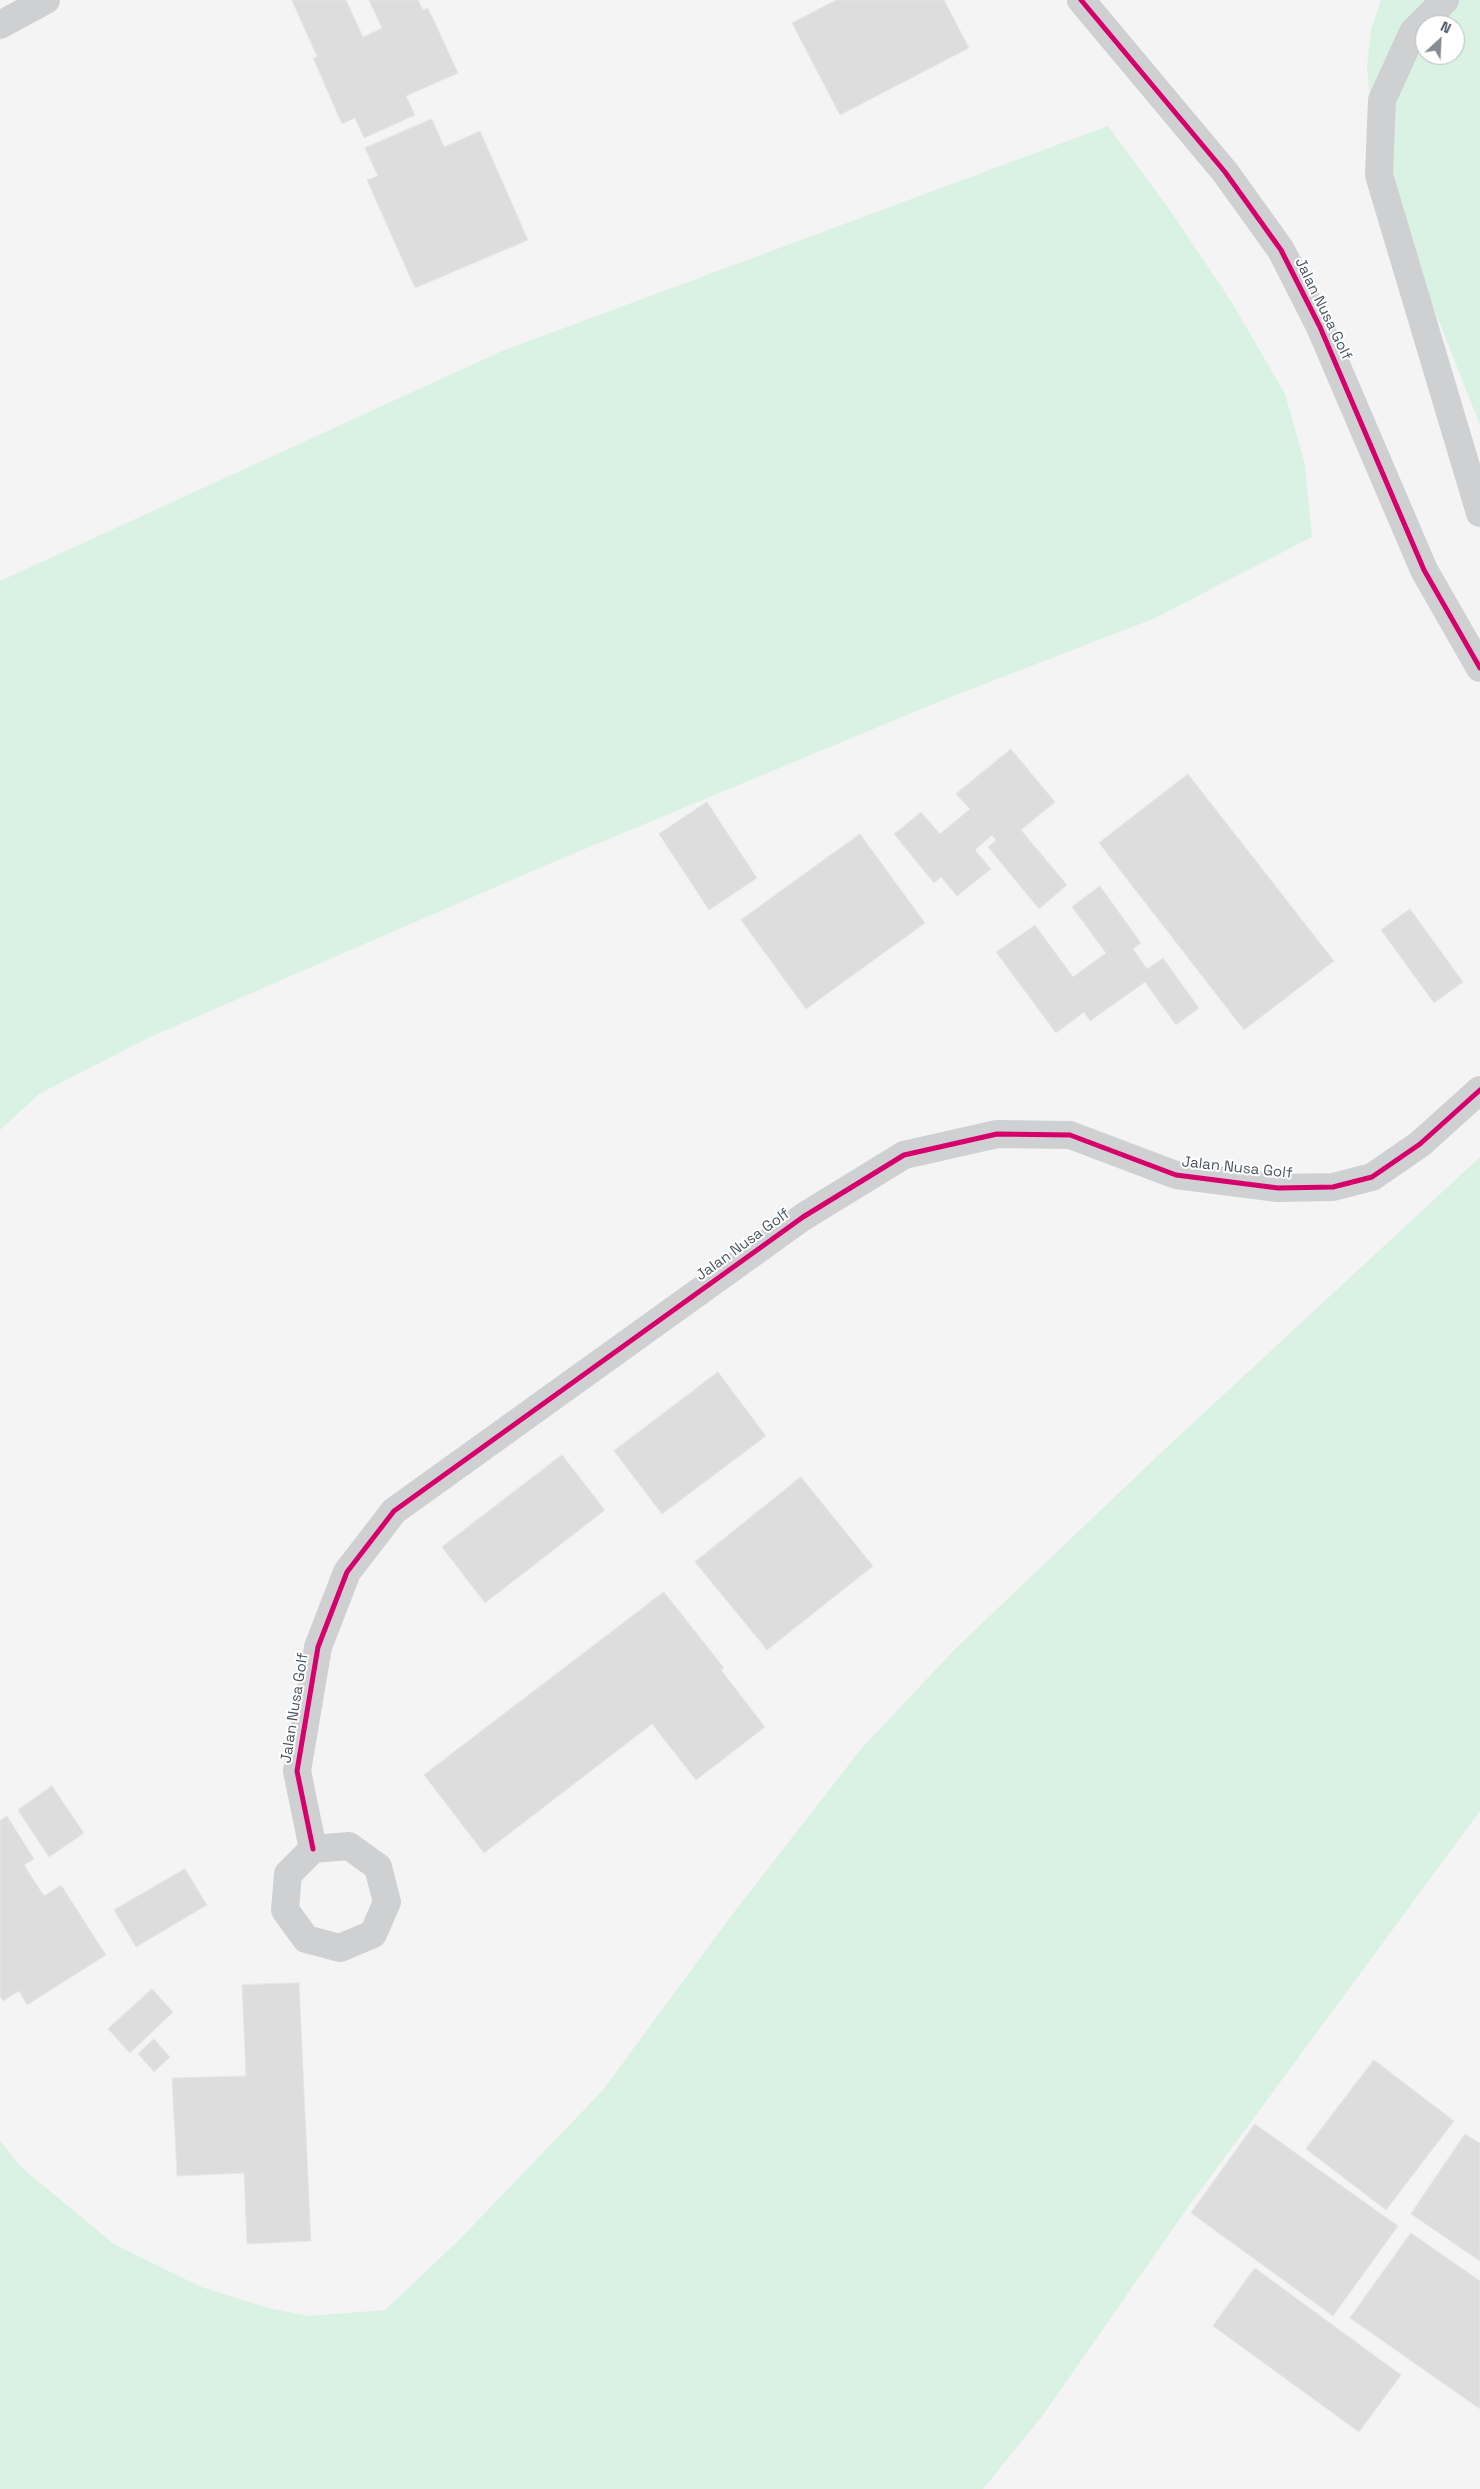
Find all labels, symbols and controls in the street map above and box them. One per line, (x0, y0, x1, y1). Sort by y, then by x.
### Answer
north arrow (1415, 15, 1465, 65)
text: N (1438, 17, 1454, 37)
street label: Jalan Nusa Golf (1290, 255, 1356, 363)
street label: Jalan Nusa Golf (1181, 1153, 1293, 1183)
street label: Jalan Nusa Golf (693, 1205, 793, 1285)
street label: Jalan Nusa Golf (277, 1652, 313, 1764)

